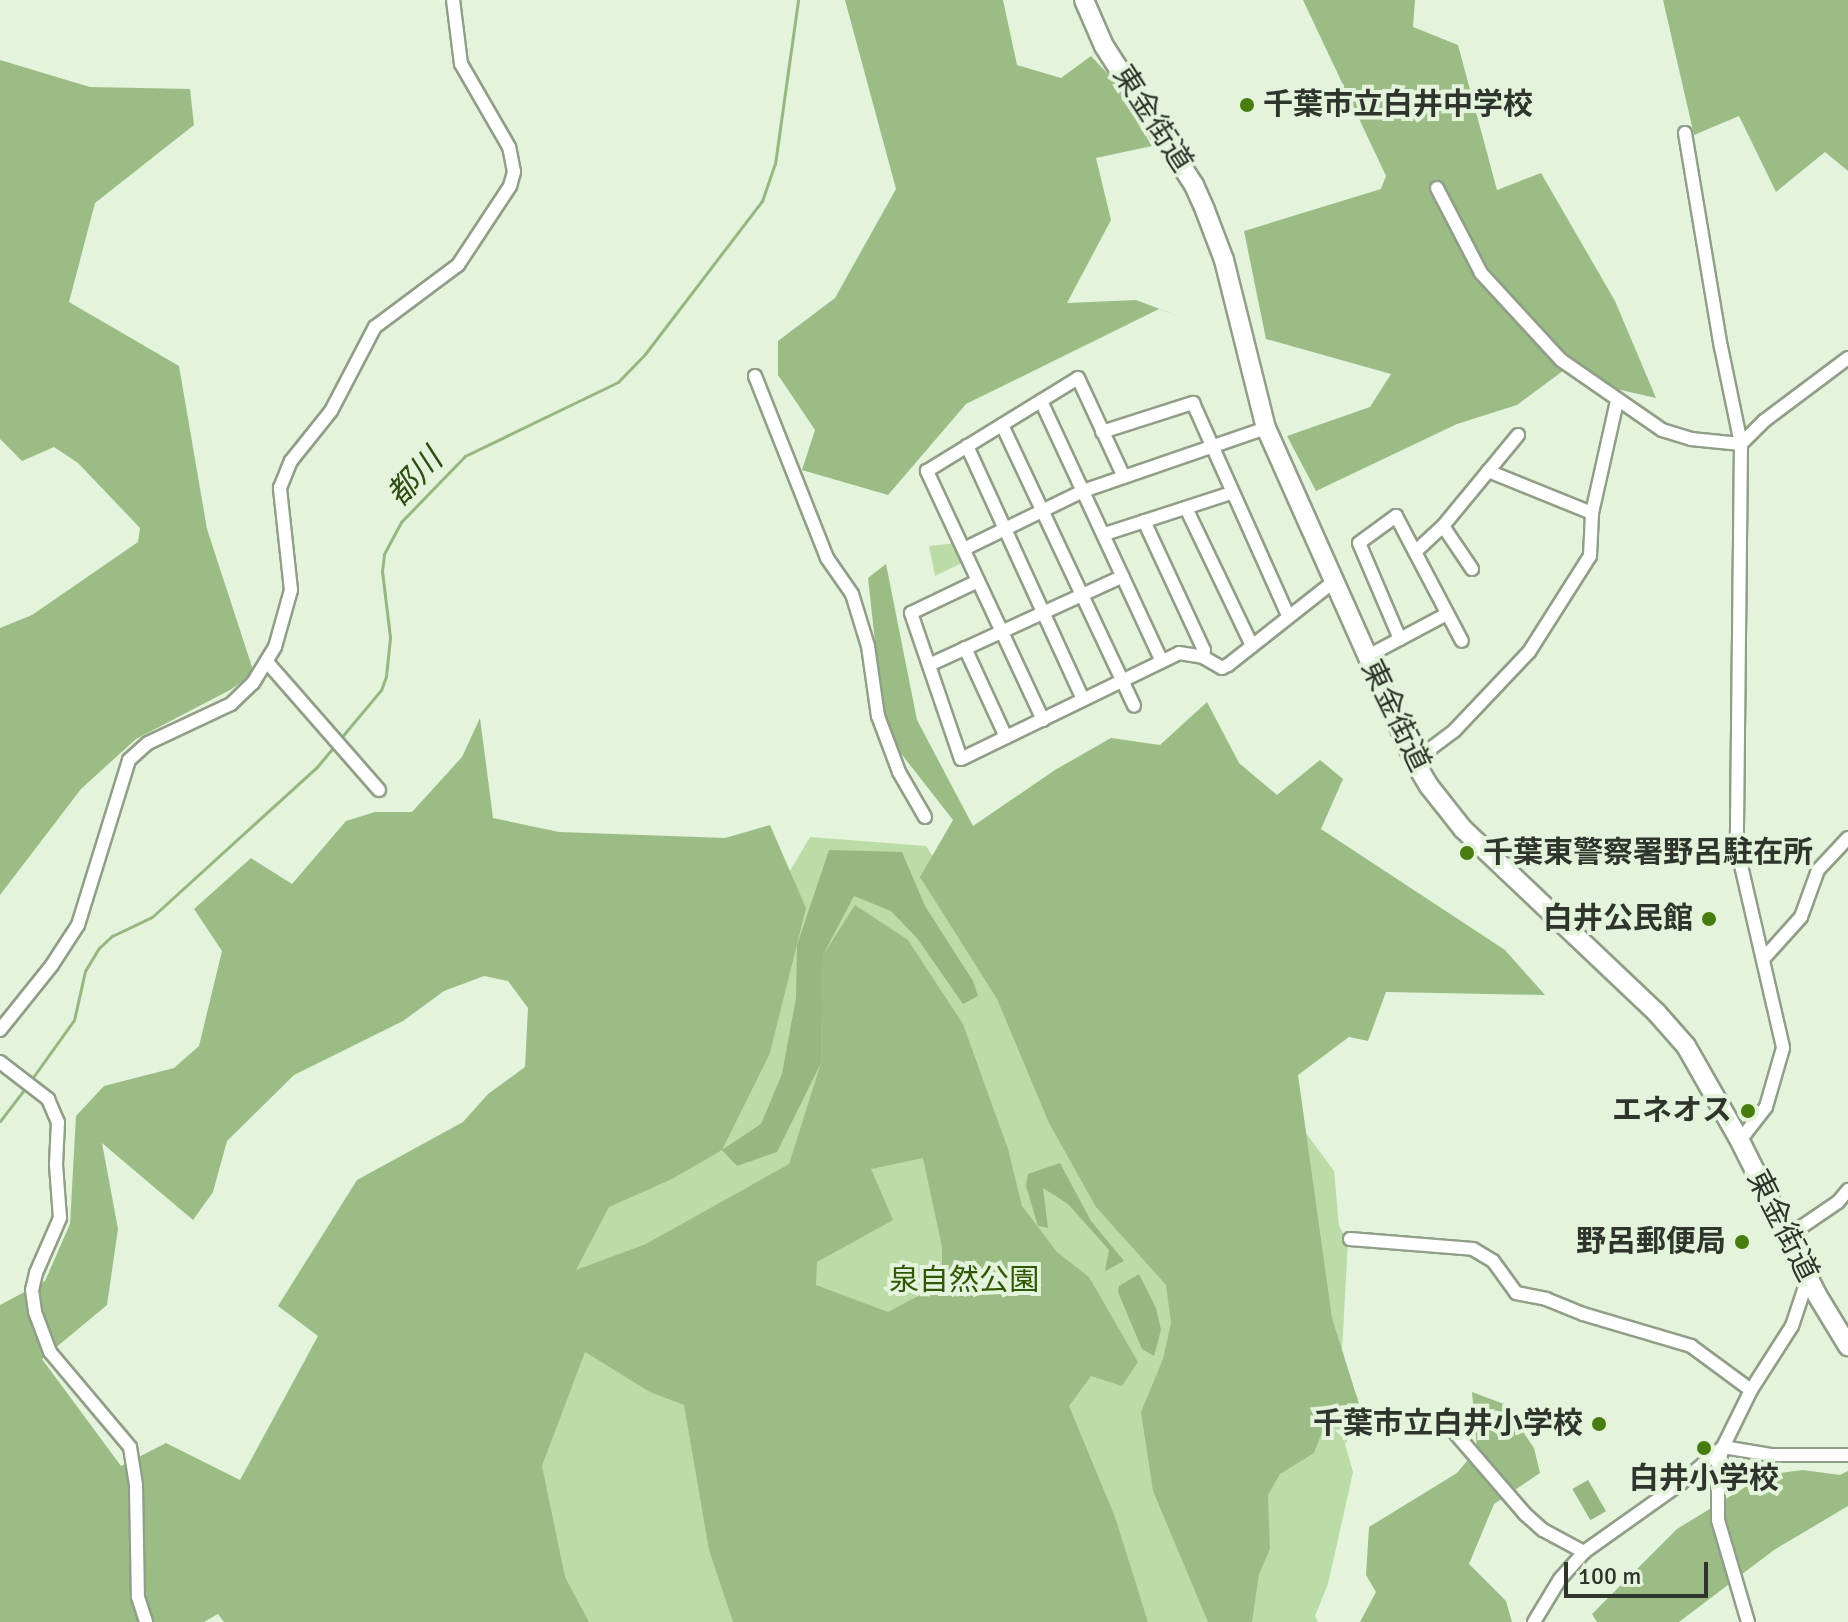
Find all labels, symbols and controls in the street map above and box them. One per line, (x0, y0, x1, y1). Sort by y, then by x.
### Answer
street label: 東金街道 (1104, 59, 1200, 179)
place label: 千葉市立白井中学校 (1263, 87, 1533, 123)
marker: 千葉市立白井中学校 (1238, 96, 1256, 114)
water label: 都川 (379, 442, 451, 514)
street label: 東金街道 (1353, 654, 1437, 778)
place label: 千葉東警察署野呂駐在所 (1483, 835, 1813, 871)
marker: 千葉東警察署野呂駐在所 (1458, 844, 1476, 862)
place label: 白井公民館 (1543, 901, 1693, 937)
marker: 白井公民館 (1700, 910, 1718, 928)
place label: エネオス (1612, 1093, 1732, 1129)
marker: エネオス (1739, 1102, 1757, 1120)
street label: 東金街道 (1739, 1164, 1825, 1288)
place label: 野呂郵便局 (1576, 1224, 1726, 1260)
marker: 野呂郵便局 (1733, 1233, 1751, 1251)
park label: 泉自然公園 (889, 1263, 1039, 1299)
place label: 千葉市立白井小学校 (1313, 1406, 1583, 1442)
marker: 千葉市立白井小学校 (1590, 1415, 1608, 1433)
marker: 白井小学校 (1695, 1439, 1713, 1457)
place label: 白井小学校 (1629, 1461, 1779, 1497)
scale bar (1568, 1546, 1712, 1596)
text: 100 m (1578, 1561, 1641, 1591)

